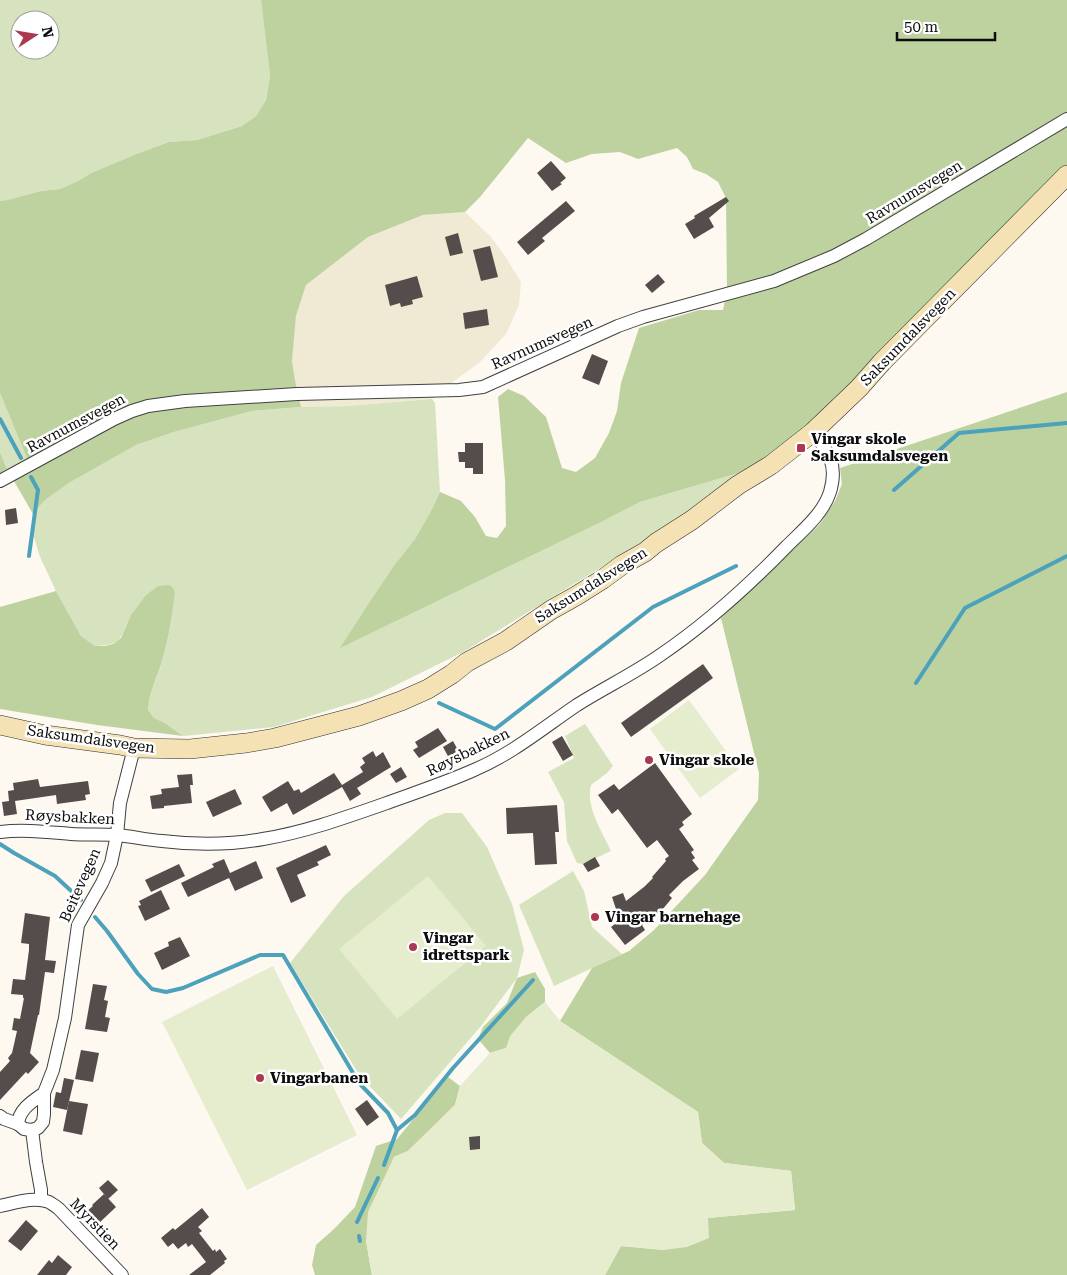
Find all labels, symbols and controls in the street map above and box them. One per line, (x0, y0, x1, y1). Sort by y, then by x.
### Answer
north arrow (10, 10, 60, 60)
scale bar (897, 10, 994, 42)
text: 50 m (904, 18, 939, 36)
text: N (39, 25, 57, 39)
street label: Ravnumsvegen (863, 156, 966, 228)
street label: Saksumdalsvegen (857, 284, 959, 390)
street label: Ravnumsvegen (489, 313, 596, 373)
street label: Ravnumsvegen (24, 389, 129, 456)
place label: Vingar skole Saksumdalsvegen (811, 430, 948, 465)
marker: Vingar skole Saksumdalsvegen (795, 442, 807, 454)
street label: Saksumdalsvegen (532, 543, 651, 627)
street label: Saksumdalsvegen (26, 721, 156, 757)
street label: Røysbakken (424, 724, 513, 780)
place label: Vingar skole (659, 751, 755, 769)
marker: Vingar skole (643, 754, 655, 766)
street label: Røysbakken (25, 806, 116, 828)
street label: Beitevegen (56, 845, 104, 925)
place label: Vingar barnehage (605, 908, 741, 926)
marker: Vingar barnehage (589, 911, 601, 923)
place label: Vingar idrettspark (423, 929, 510, 964)
marker: Vingar idrettspark (407, 941, 419, 953)
place label: Vingarbanen (270, 1069, 368, 1087)
marker: Vingarbanen (254, 1072, 266, 1084)
street label: Myrstien (66, 1194, 124, 1254)

